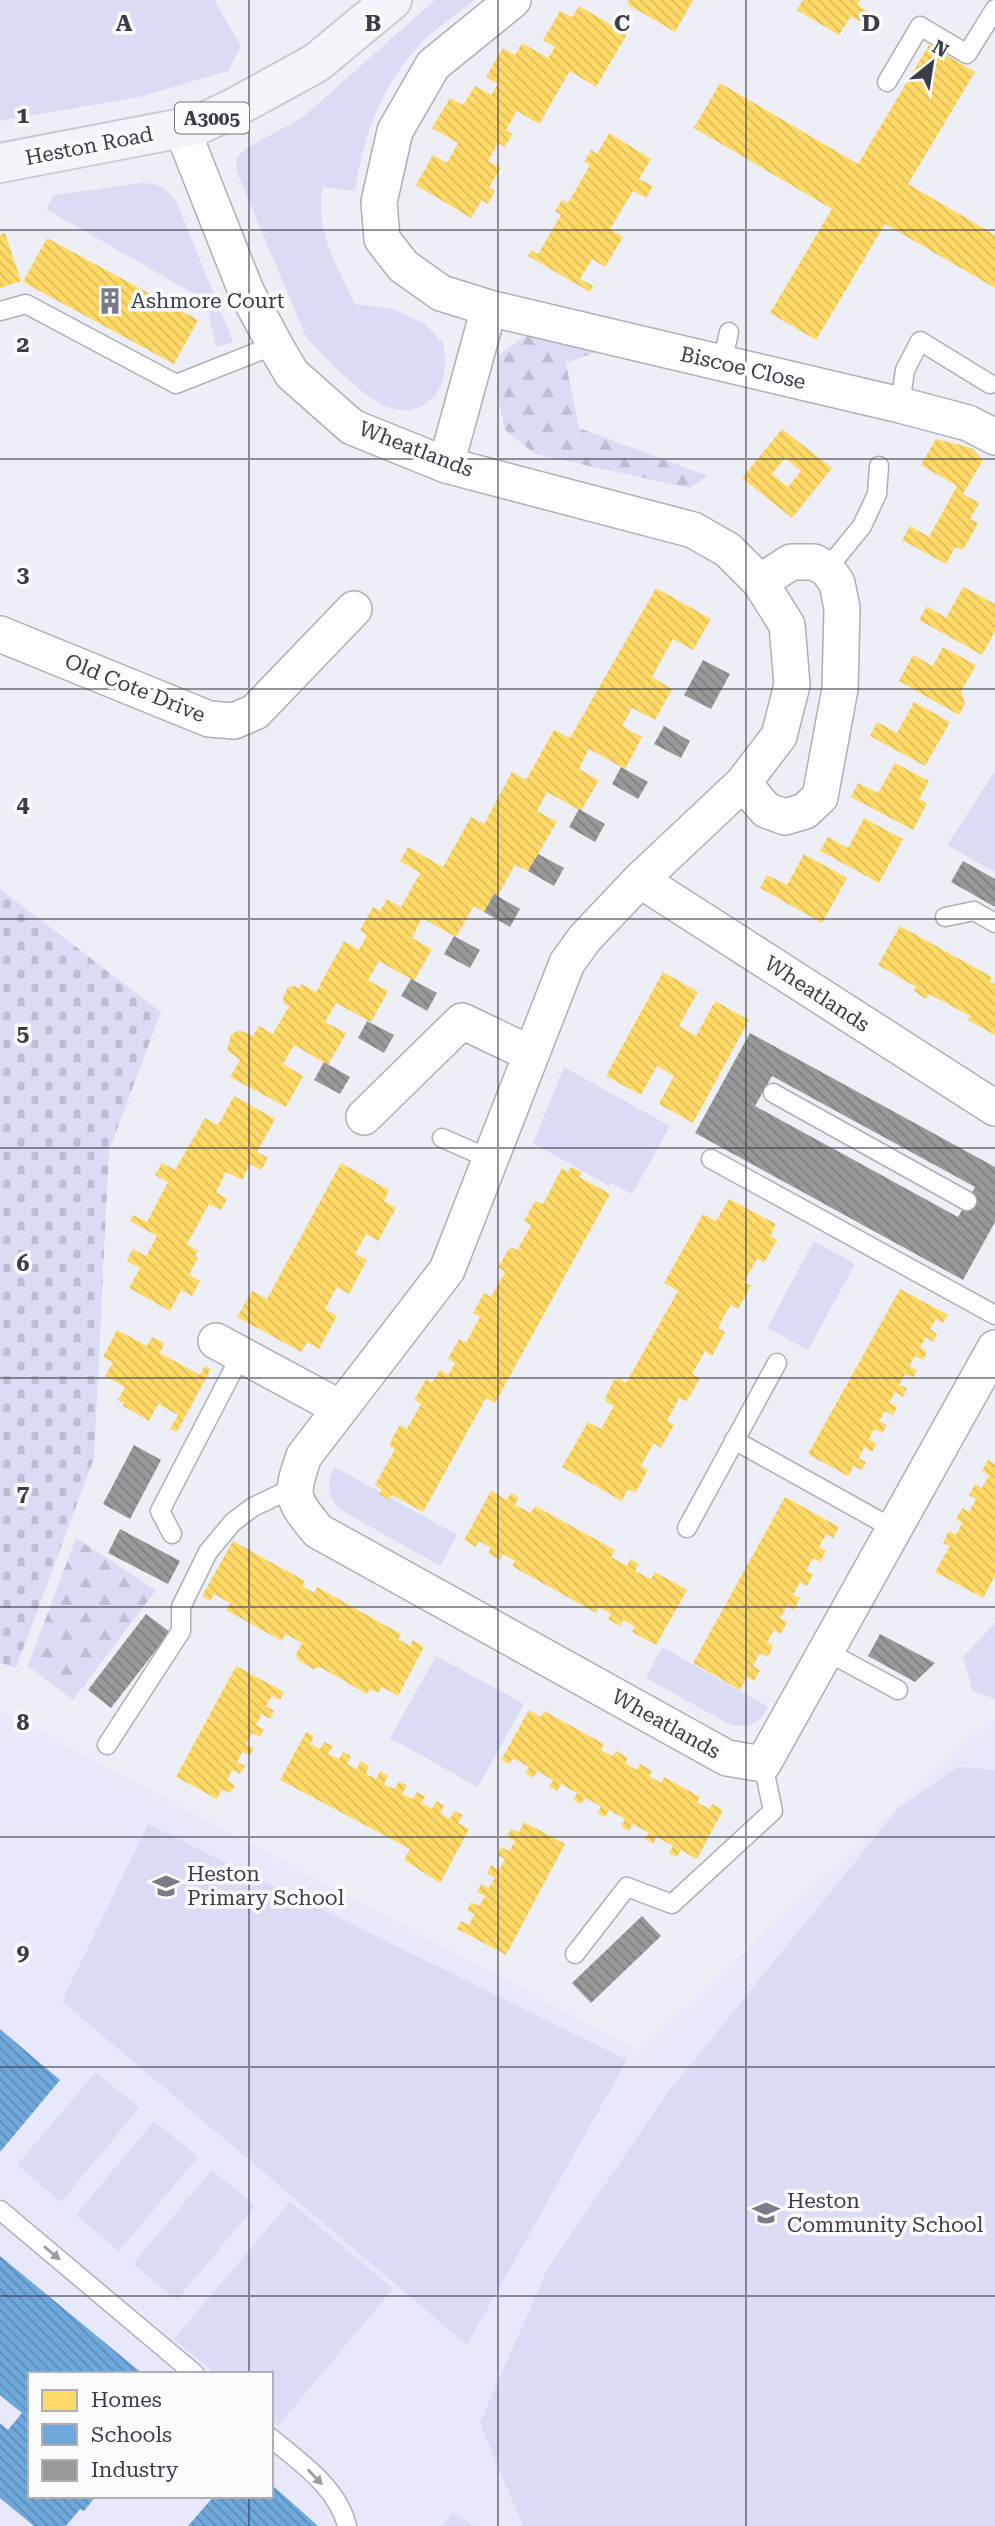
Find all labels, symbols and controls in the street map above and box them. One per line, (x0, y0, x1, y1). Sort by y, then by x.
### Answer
text: A (116, 10, 133, 37)
text: B (365, 10, 381, 37)
text: C (614, 10, 630, 37)
text: D (862, 10, 880, 37)
north arrow (897, 28, 967, 98)
text: N (928, 35, 953, 63)
text: 1 (17, 102, 30, 129)
road number: A3005 (175, 102, 249, 134)
street label: Heston Road (23, 122, 156, 170)
building icon: Ashmore Court (95, 286, 125, 316)
place label: Ashmore Court (131, 289, 285, 313)
text: 2 (17, 331, 29, 358)
street label: Biscoe Close (678, 342, 808, 394)
street label: Wheatlands (355, 416, 477, 482)
text: 3 (17, 561, 30, 588)
street label: Old Cote Drive (61, 649, 209, 727)
text: 4 (17, 791, 30, 818)
street label: Wheatlands (760, 951, 874, 1037)
text: 5 (17, 1020, 30, 1047)
text: 6 (17, 1250, 30, 1277)
text: 7 (17, 1480, 30, 1507)
street label: Wheatlands (608, 1684, 725, 1764)
text: 8 (17, 1709, 30, 1736)
place label: Heston Primary School (187, 1862, 345, 1910)
school or university icon: Heston Primary School (151, 1871, 181, 1901)
text: 9 (17, 1939, 30, 1966)
place label: Heston Community School (787, 2189, 984, 2237)
school or university icon: Heston Community School (751, 2198, 781, 2228)
one-way arrow (44, 2245, 61, 2260)
legend (28, 2372, 273, 2498)
text: Homes (91, 2388, 162, 2412)
text: Schools (91, 2423, 172, 2447)
text: Industry (91, 2458, 179, 2482)
one-way arrow (307, 2468, 323, 2485)

